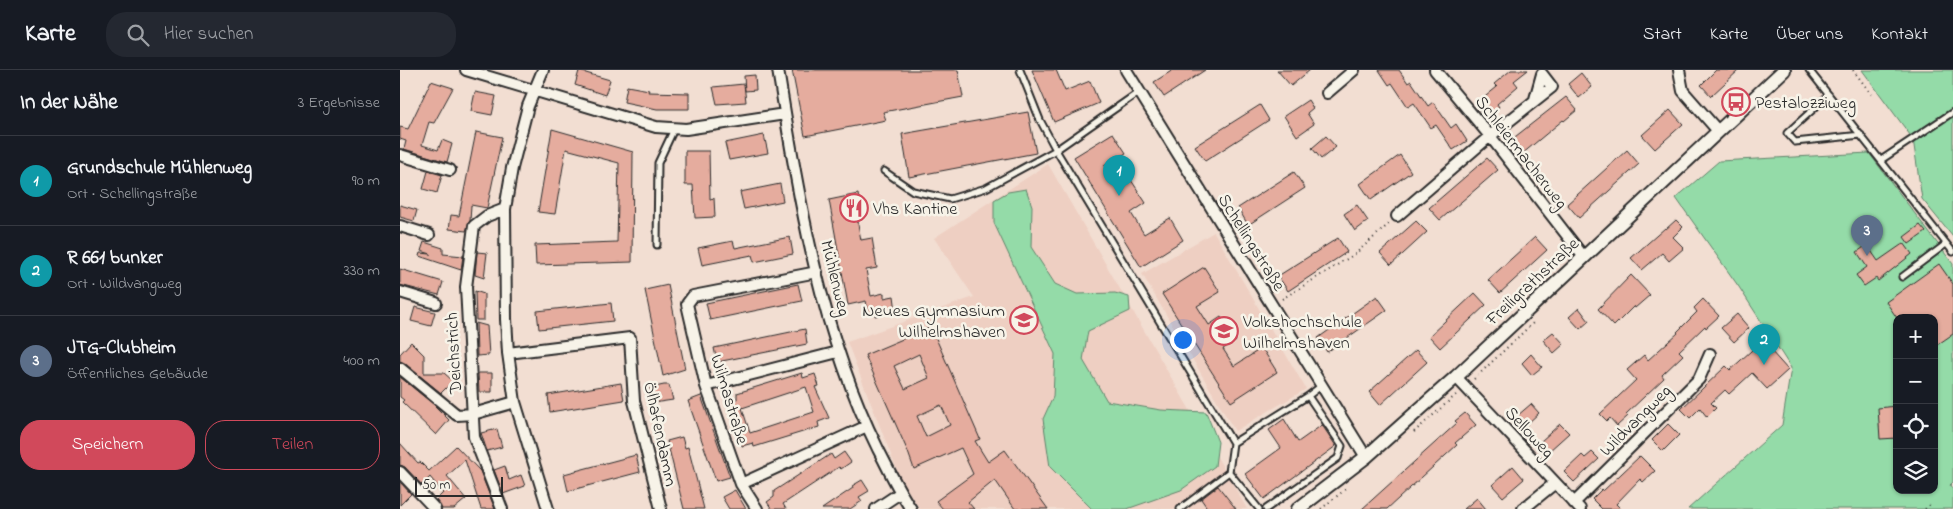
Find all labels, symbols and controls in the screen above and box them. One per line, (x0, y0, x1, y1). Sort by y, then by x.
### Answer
search box (106, 12, 456, 57)
text: Karte (25, 17, 76, 52)
icon: search (124, 21, 152, 49)
text: Hier suchen (164, 21, 253, 48)
text: Start (1643, 22, 1682, 48)
text: Karte (1710, 22, 1748, 48)
text: Über uns (1776, 22, 1843, 48)
text: Kontakt (1871, 22, 1928, 48)
bus stop icon: Pestalozziweg (1721, 87, 1751, 117)
text: In der Nähe (20, 88, 118, 118)
text: 3 Ergebnisse (298, 91, 380, 115)
street label: Schleiermacherweg (1467, 91, 1573, 216)
place label: Pestalozziweg (1755, 91, 1856, 118)
text: Grundschule Mühlenweg (67, 155, 252, 182)
pin: 1 (1103, 155, 1135, 196)
text: 1 (33, 169, 39, 193)
text: 90 m (352, 169, 380, 193)
text: Ort · Schellingstraße (67, 182, 197, 206)
street label: Schellingstraße (1209, 189, 1291, 298)
restaurant icon: Vhs Kantine (839, 193, 869, 223)
place label: Vhs Kantine (872, 197, 958, 223)
pin: 3 (1851, 215, 1883, 256)
street label: Freiligrathstraße (1480, 232, 1587, 334)
street label: Mühlenweg (811, 238, 856, 320)
text: R 661 bunker (67, 245, 163, 272)
text: 2 (32, 259, 40, 283)
text: 330 m (343, 259, 380, 283)
text: Ort · Wildvangweg (67, 272, 182, 296)
place label: Neues Gymnasium Wilhelmshaven (862, 299, 1005, 346)
school or university icon: Neues Gymnasium Wilhelmshaven (1009, 305, 1039, 335)
place label: Volkshochschule Wilhelmshaven (1242, 310, 1363, 357)
street label: Deichstrich (440, 311, 470, 395)
map controls (1893, 314, 1938, 494)
button: + (1893, 314, 1938, 359)
school or university icon: Volkshochschule Wilhelmshaven (1209, 316, 1239, 346)
pin: 2 (1748, 324, 1780, 365)
your location (1170, 327, 1196, 353)
text: JTG-Clubheim (67, 335, 176, 362)
text: 3 (33, 349, 39, 373)
text: 400 m (343, 349, 380, 373)
street label: Wilmastraße (702, 351, 754, 449)
button: − (1893, 359, 1938, 404)
text: Öffentliches Gebäude (67, 362, 208, 386)
street label: Wildvangweg (1594, 379, 1679, 464)
street label: Ölhafendamm (635, 380, 683, 489)
street label: Selloweg (1497, 401, 1560, 466)
button: locate (1893, 404, 1938, 449)
button: Speichern (20, 420, 195, 470)
button: Teilen (205, 420, 380, 470)
button: layers (1893, 449, 1938, 494)
scale bar (415, 474, 502, 497)
text: 50 m (422, 475, 450, 496)

